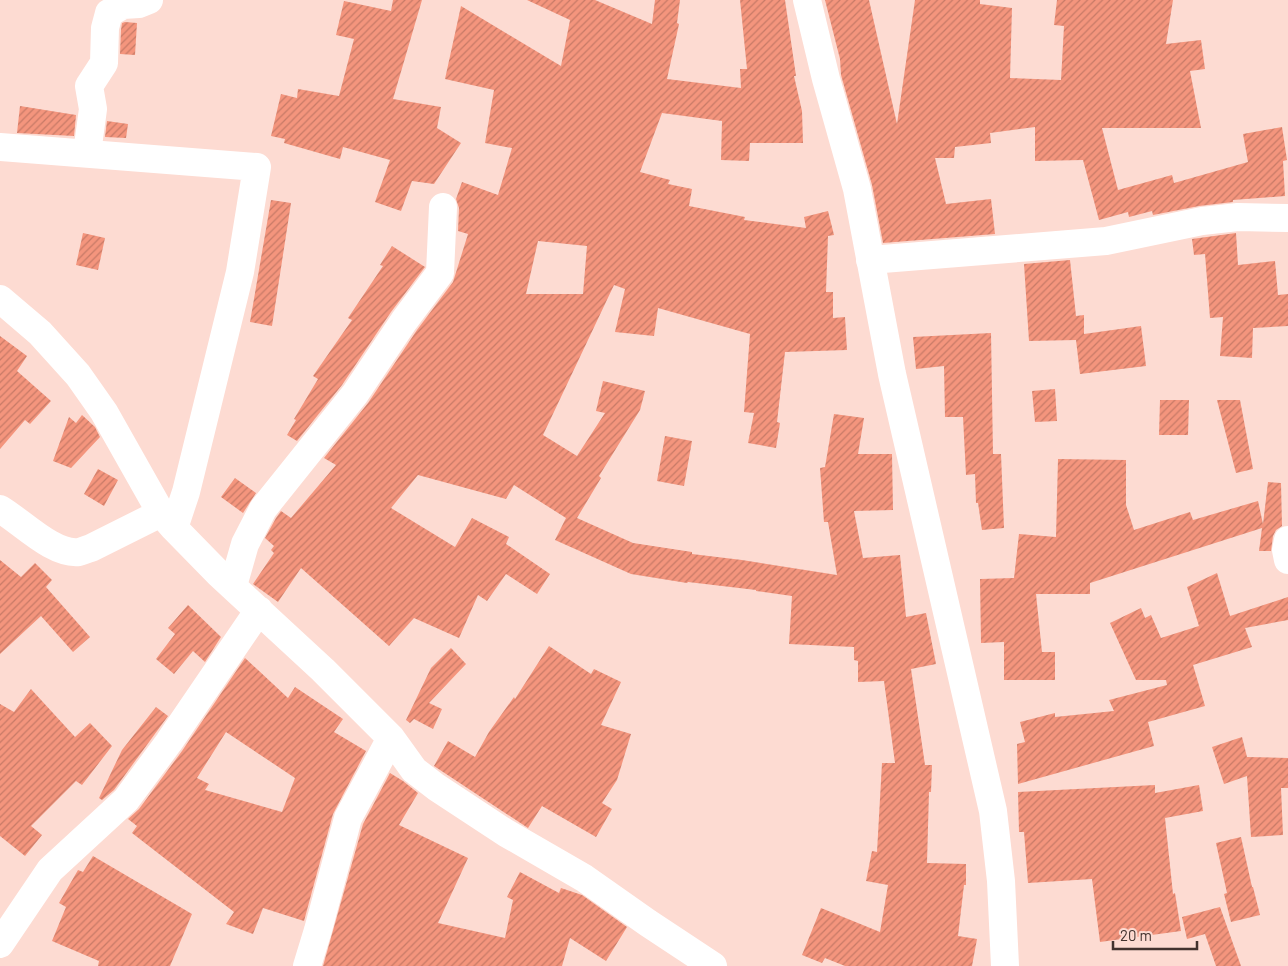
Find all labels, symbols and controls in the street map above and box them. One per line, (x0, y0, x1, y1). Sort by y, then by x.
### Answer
scale bar (1113, 918, 1197, 950)
text: 20 m (1120, 926, 1152, 944)

